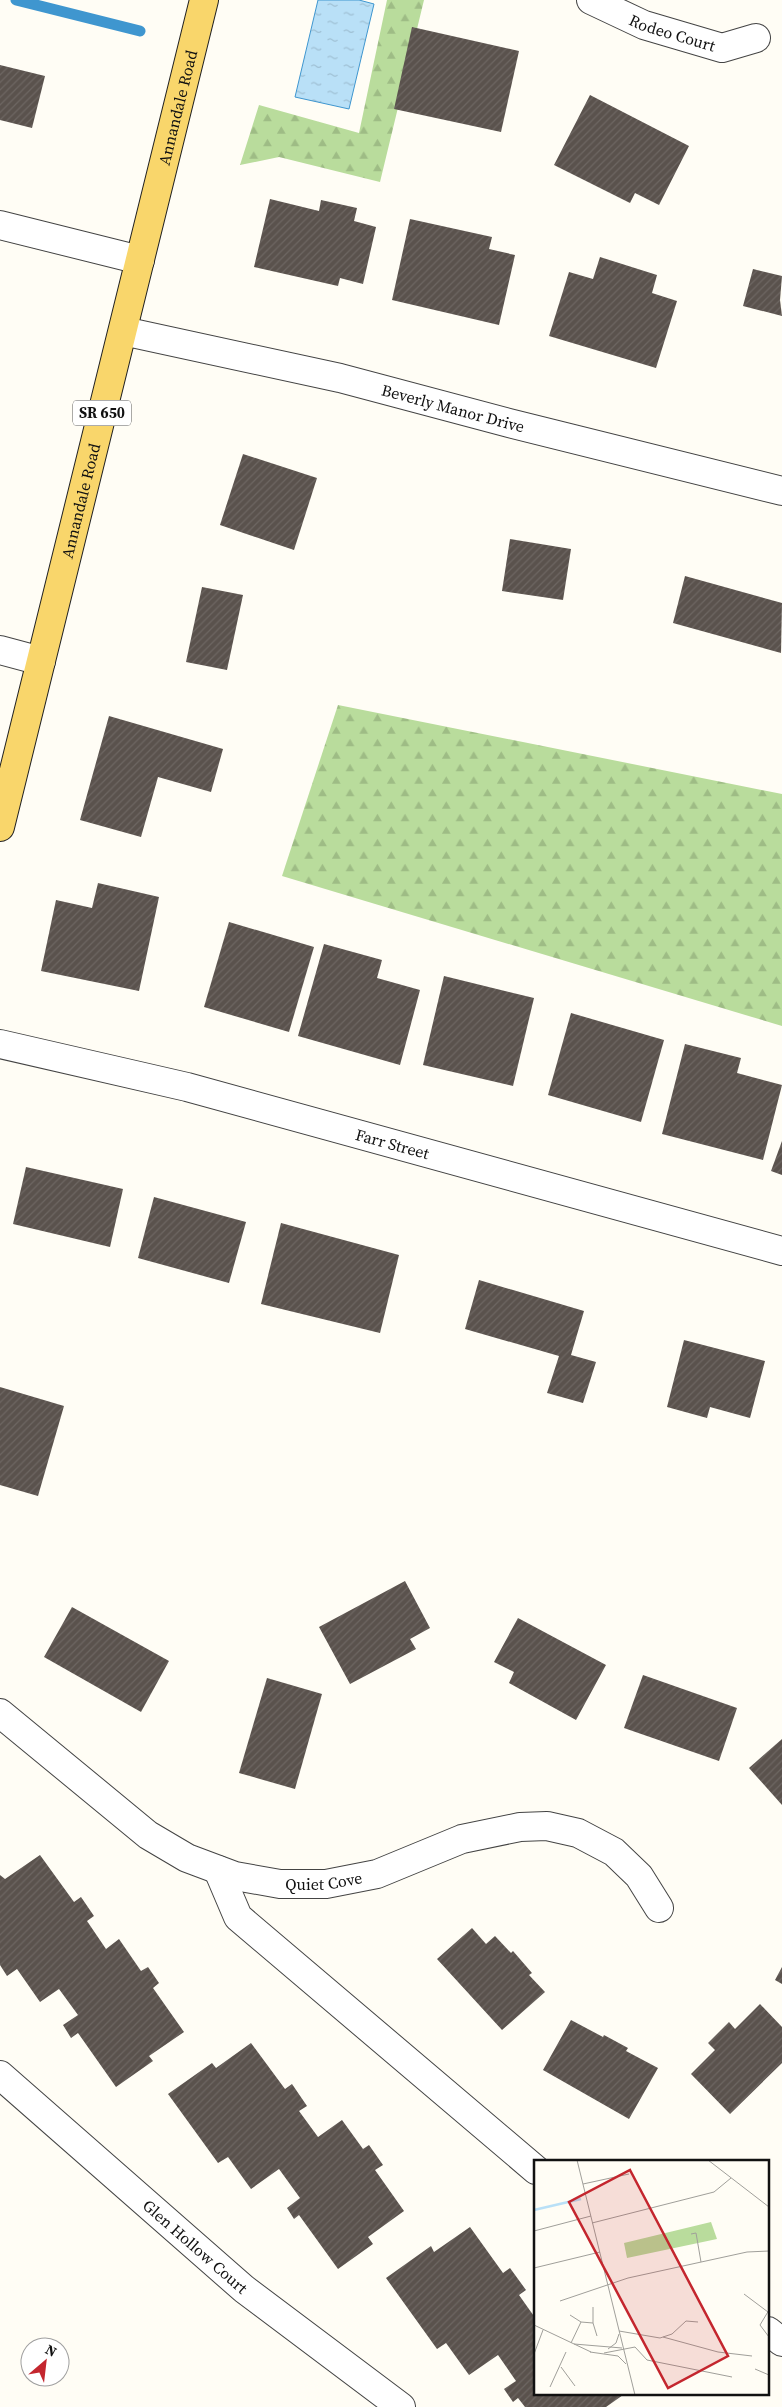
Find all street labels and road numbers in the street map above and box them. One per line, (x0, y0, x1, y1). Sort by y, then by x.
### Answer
street label: Rodeo Court (626, 9, 719, 57)
street label: Annandale Road (153, 48, 202, 167)
street label: Beverly Manor Drive (379, 379, 527, 437)
road number: SR 650 (73, 400, 131, 426)
street label: Annandale Road (56, 441, 105, 561)
street label: Farr Street (353, 1123, 432, 1164)
street label: Quiet Cove (285, 1866, 364, 1895)
street label: Glen Hollow Court (138, 2194, 253, 2299)

